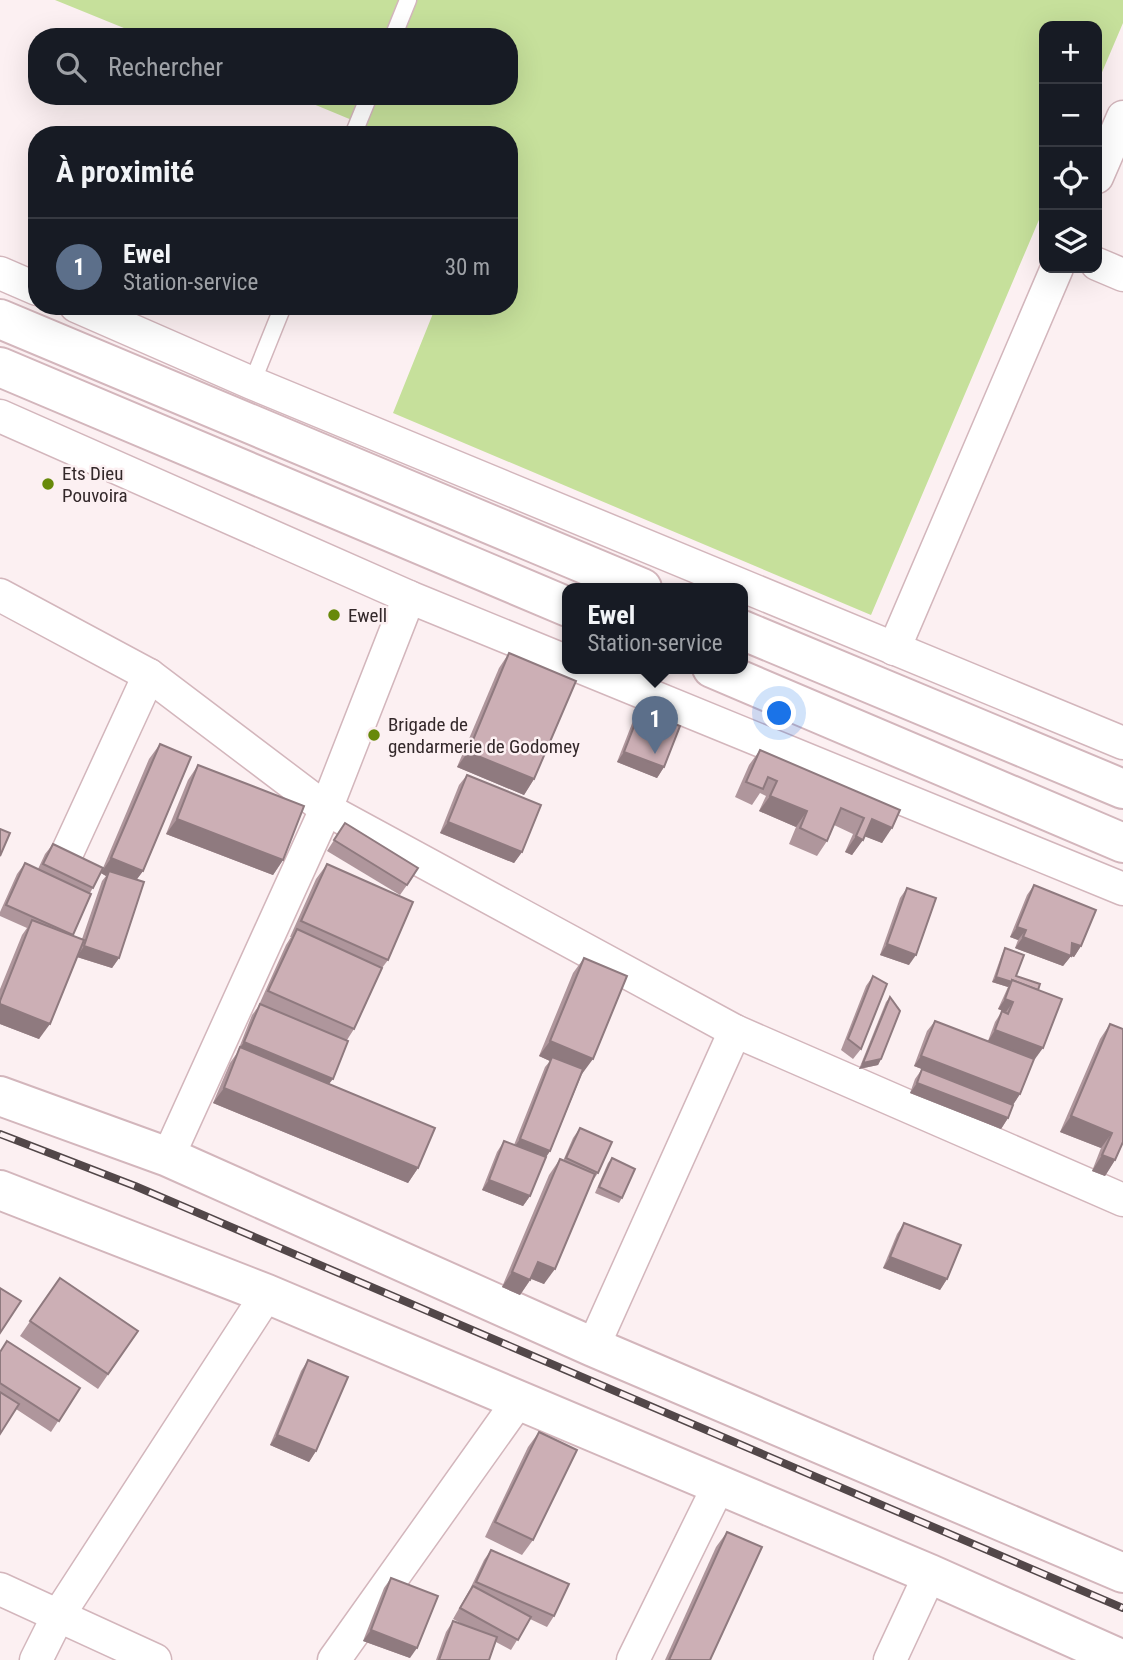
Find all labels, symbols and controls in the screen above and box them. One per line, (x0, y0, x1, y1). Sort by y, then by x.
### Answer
map controls (1039, 21, 1102, 273)
button: + (1039, 21, 1102, 84)
search box (28, 28, 518, 105)
icon: search (52, 48, 90, 86)
text: Rechercher (108, 52, 223, 82)
button: − (1039, 84, 1102, 147)
button: locate (1039, 147, 1102, 210)
text: À proximité (56, 154, 194, 189)
button: layers (1039, 210, 1102, 273)
text: Ewel (123, 239, 171, 269)
text: 1 (73, 254, 85, 281)
text: 30 m (445, 254, 490, 281)
text: Station-service (123, 269, 258, 296)
place label: Ets Dieu Pouvoira (62, 462, 128, 507)
marker: Ets Dieu Pouvoira (40, 476, 56, 492)
popup (562, 583, 748, 674)
text: Ewel (587, 600, 635, 630)
place label: Ewell (348, 604, 387, 627)
marker: Ewell (326, 607, 342, 623)
text: Station-service (587, 630, 723, 657)
pin: 1 (632, 696, 678, 754)
your location (762, 696, 796, 730)
place label: Brigade de gendarmerie de Godomey (388, 713, 580, 758)
marker: Brigade de gendarmerie de Godomey (366, 727, 382, 743)

